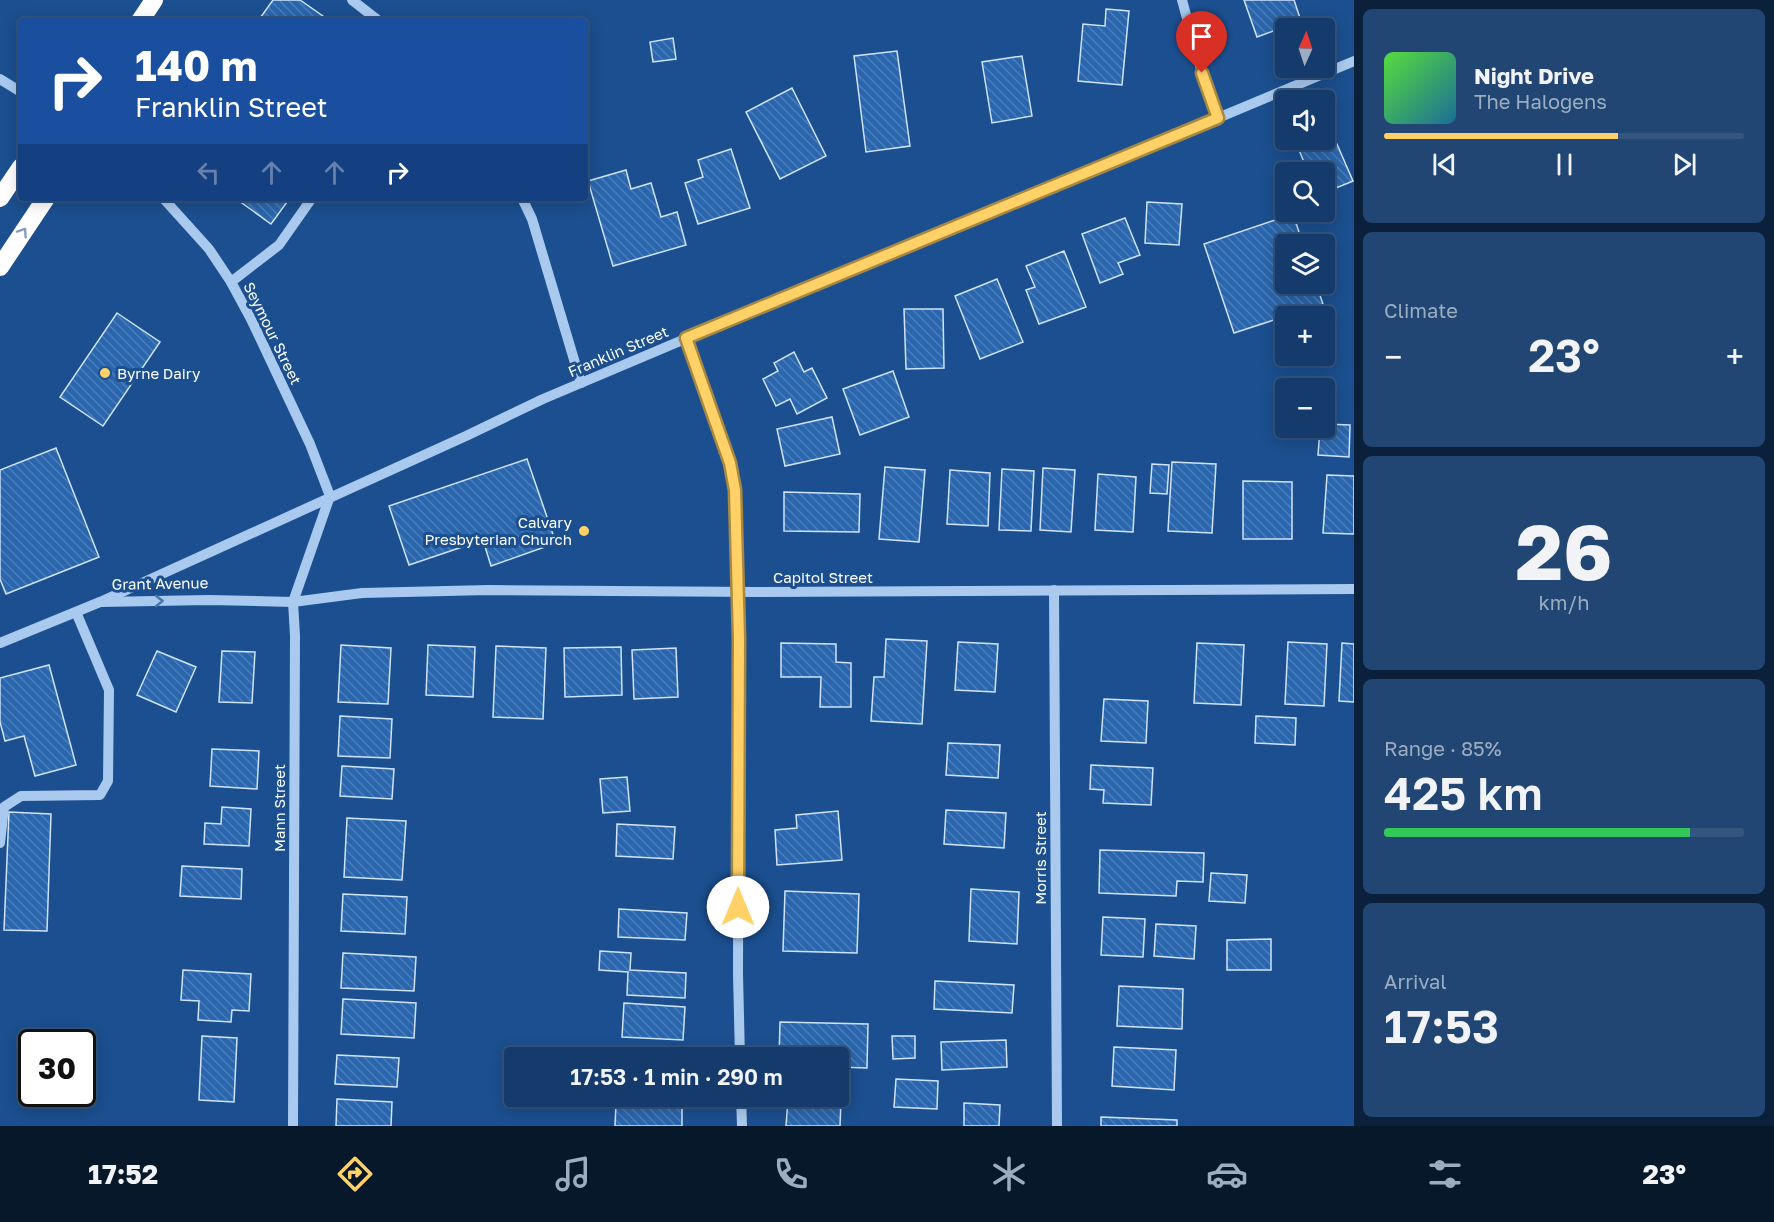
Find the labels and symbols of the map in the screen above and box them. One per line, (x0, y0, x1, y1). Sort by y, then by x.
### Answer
pin (1176, 11, 1227, 73)
north arrow (1275, 18, 1335, 78)
one-way arrow (16, 228, 27, 239)
street label: Seymour Street (240, 279, 306, 387)
street label: Franklin Street (565, 322, 671, 380)
place label: Byrne Dairy (117, 364, 201, 382)
marker: Byrne Dairy (98, 366, 112, 380)
place label: Calvary Presbyterian Church (424, 513, 573, 548)
marker: Calvary Presbyterian Church (577, 524, 591, 538)
street label: Capitol Street (773, 568, 873, 586)
street label: Grant Avenue (112, 573, 209, 593)
one-way arrow (154, 595, 163, 607)
street label: Mann Street (270, 764, 288, 852)
street label: Morris Street (1031, 811, 1049, 905)
position arrow (706, 875, 770, 939)
speed limit sign: 30 (18, 1029, 96, 1107)

